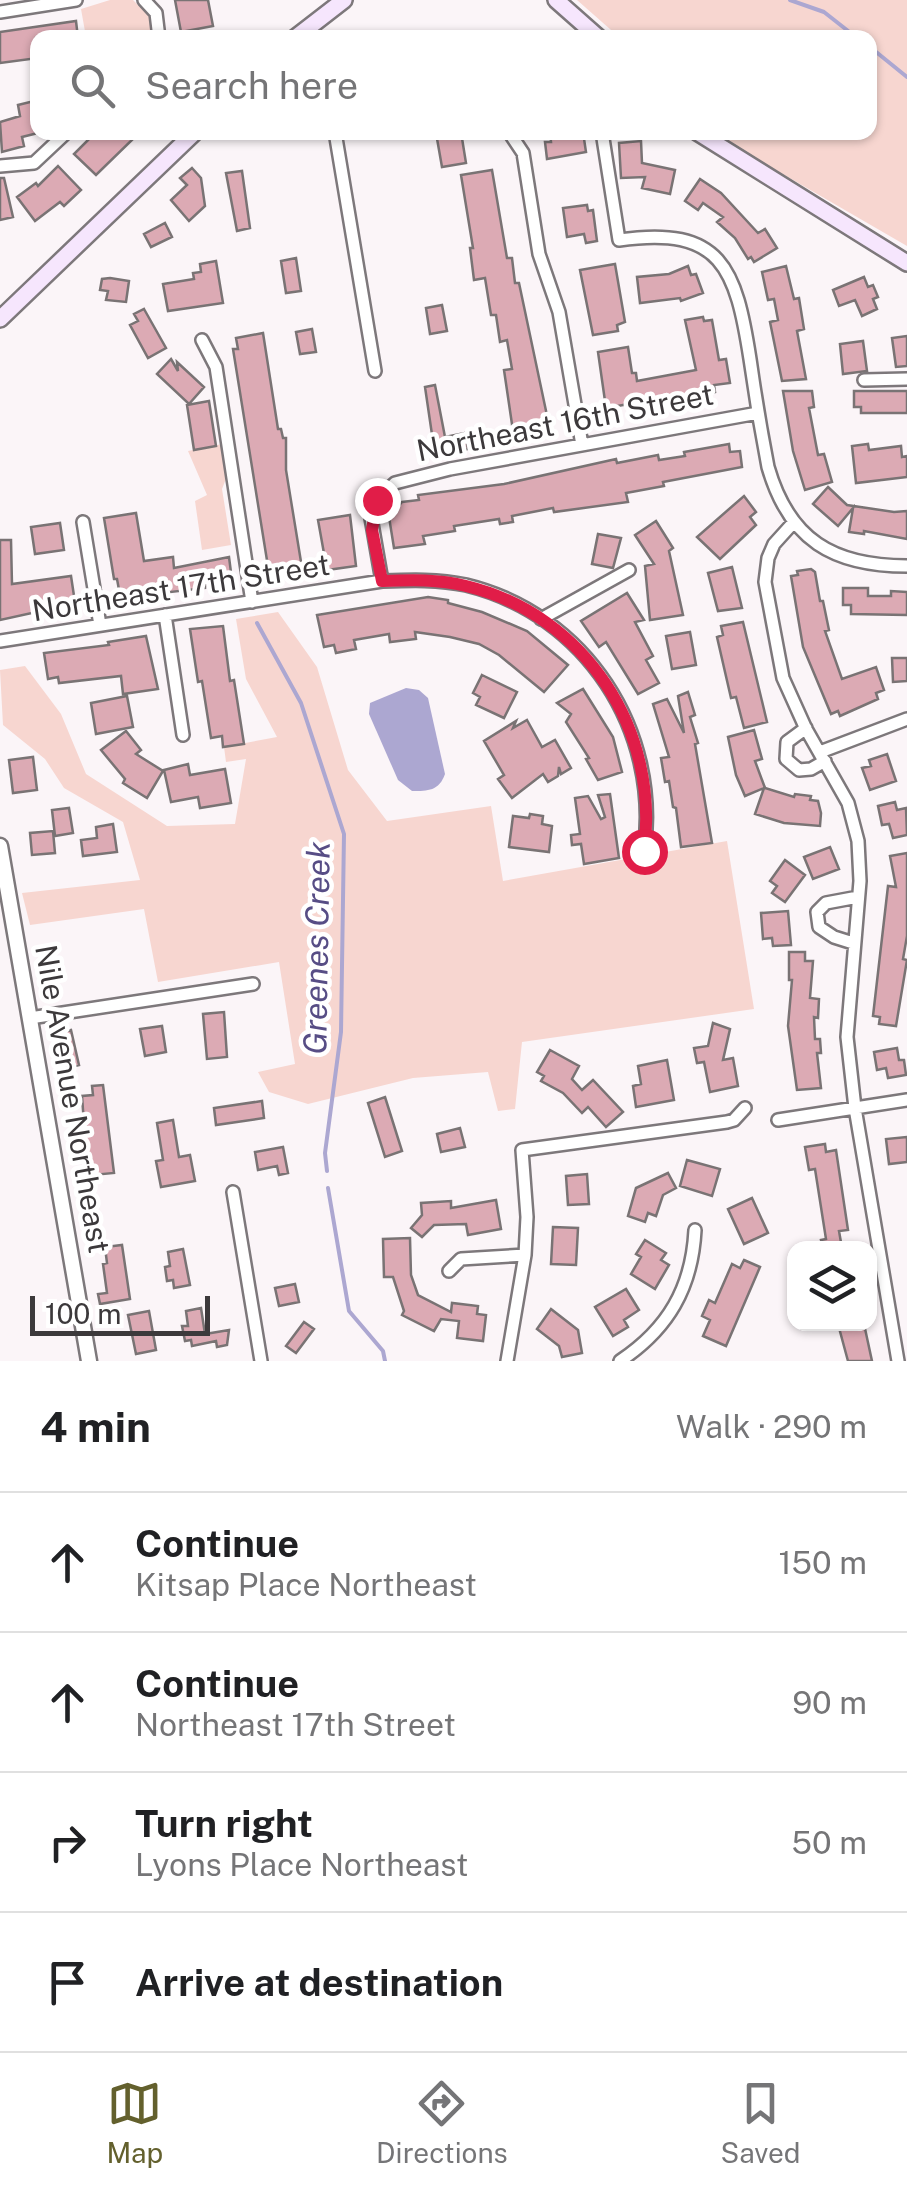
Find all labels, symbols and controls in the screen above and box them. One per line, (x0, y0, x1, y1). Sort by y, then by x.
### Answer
search box (30, 30, 877, 140)
icon: search (65, 58, 120, 113)
text: Search here (145, 63, 358, 108)
street label: Northeast 16th Street (413, 376, 716, 468)
route end (355, 478, 401, 524)
street label: Northeast 17th Street (29, 546, 332, 628)
route start (622, 829, 668, 875)
water label: Greenes Creek (296, 841, 337, 1055)
street label: Nile Avenue Northeast (28, 942, 118, 1256)
map controls (787, 1241, 877, 1331)
button: layers (787, 1241, 877, 1331)
scale bar (30, 1291, 210, 1336)
text: 100 m (45, 1297, 122, 1330)
text: 4 min (40, 1402, 151, 1451)
text: Walk · 290 m (676, 1408, 867, 1445)
text: Continue (135, 1521, 299, 1566)
icon: ahead (40, 1535, 95, 1590)
text: 150 m (778, 1544, 867, 1581)
text: Kitsap Place Northeast (135, 1566, 477, 1603)
text: Continue (135, 1661, 299, 1706)
icon: ahead (40, 1675, 95, 1730)
text: 90 m (792, 1684, 867, 1721)
text: Northeast 17th Street (135, 1706, 456, 1743)
text: Turn right (135, 1801, 313, 1846)
icon: right (40, 1815, 95, 1870)
text: 50 m (791, 1824, 867, 1861)
text: Lyons Place Northeast (135, 1846, 469, 1883)
icon: arrive (40, 1955, 95, 2010)
text: Arrive at destination (135, 1960, 503, 2005)
tab: Map (106, 2076, 163, 2169)
tab: Directions (376, 2076, 508, 2169)
tab: Saved (720, 2076, 801, 2169)

